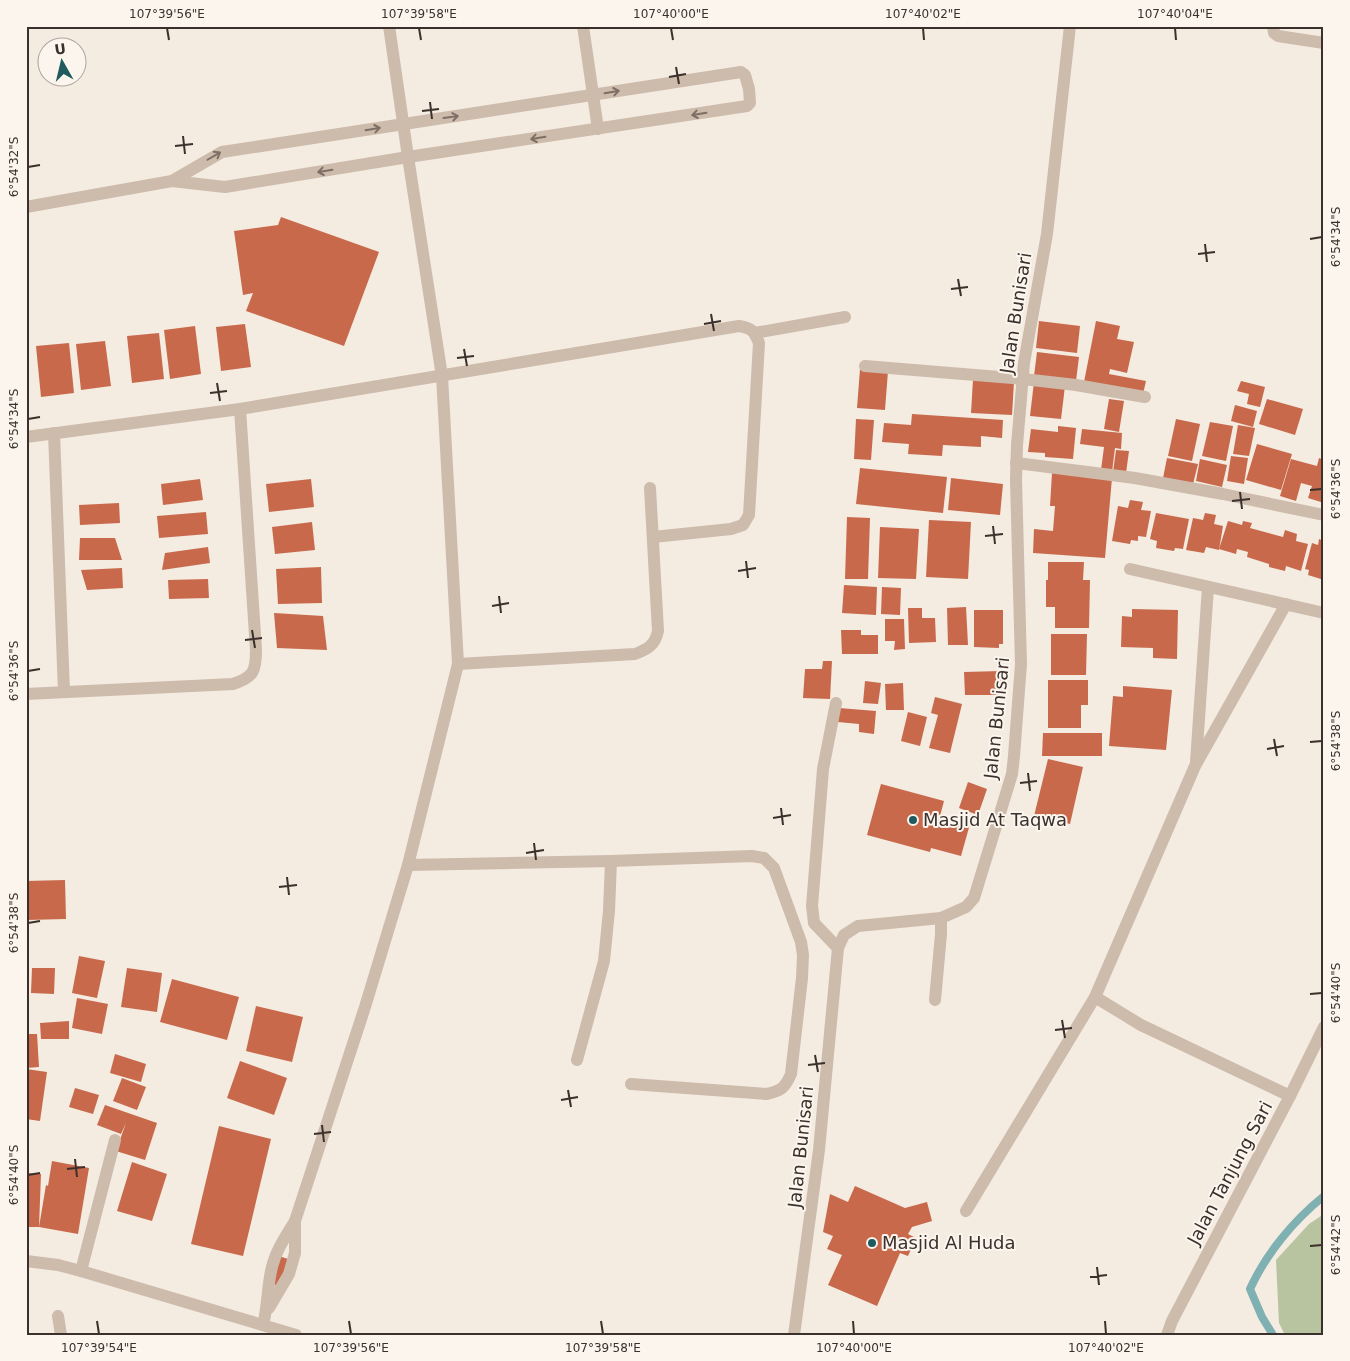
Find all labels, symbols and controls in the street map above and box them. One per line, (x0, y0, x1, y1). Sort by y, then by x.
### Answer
text: 107°39'56"E (129, 7, 205, 21)
text: 107°39'58"E (381, 7, 457, 21)
text: 107°40'00"E (633, 7, 709, 21)
text: 107°40'02"E (885, 7, 961, 21)
text: 107°40'04"E (1137, 7, 1213, 21)
north arrow (38, 38, 88, 88)
text: U (53, 40, 67, 58)
one-way arrow (604, 87, 620, 97)
one-way arrow (691, 109, 707, 119)
one-way arrow (443, 112, 459, 122)
one-way arrow (365, 123, 381, 133)
one-way arrow (530, 133, 546, 143)
text: 6°54'32"S (7, 137, 21, 197)
one-way arrow (206, 151, 221, 161)
one-way arrow (318, 166, 334, 176)
text: 6°54'34"S (1329, 207, 1343, 267)
street label: Jalan Bunisari (995, 251, 1035, 376)
text: 6°54'34"S (7, 389, 21, 449)
text: 6°54'36"S (1329, 459, 1343, 519)
text: 6°54'36"S (7, 641, 21, 701)
street label: Jalan Bunisari (980, 656, 1013, 781)
text: 6°54'38"S (1329, 711, 1343, 771)
place label: Masjid At Taqwa (923, 809, 1067, 830)
marker: Masjid At Taqwa (907, 814, 919, 826)
text: 6°54'38"S (7, 893, 21, 953)
text: 6°54'40"S (1329, 963, 1343, 1023)
street label: Jalan Bunisari (784, 1085, 817, 1210)
street label: Jalan Tanjung Sari (1182, 1097, 1276, 1249)
text: 6°54'40"S (7, 1145, 21, 1205)
text: 6°54'42"S (1329, 1215, 1343, 1275)
place label: Masjid Al Huda (882, 1232, 1016, 1253)
marker: Masjid Al Huda (866, 1237, 878, 1249)
text: 107°39'54"E (61, 1341, 137, 1355)
text: 107°39'56"E (313, 1341, 389, 1355)
text: 107°39'58"E (565, 1341, 641, 1355)
text: 107°40'00"E (816, 1341, 892, 1355)
text: 107°40'02"E (1068, 1341, 1144, 1355)

